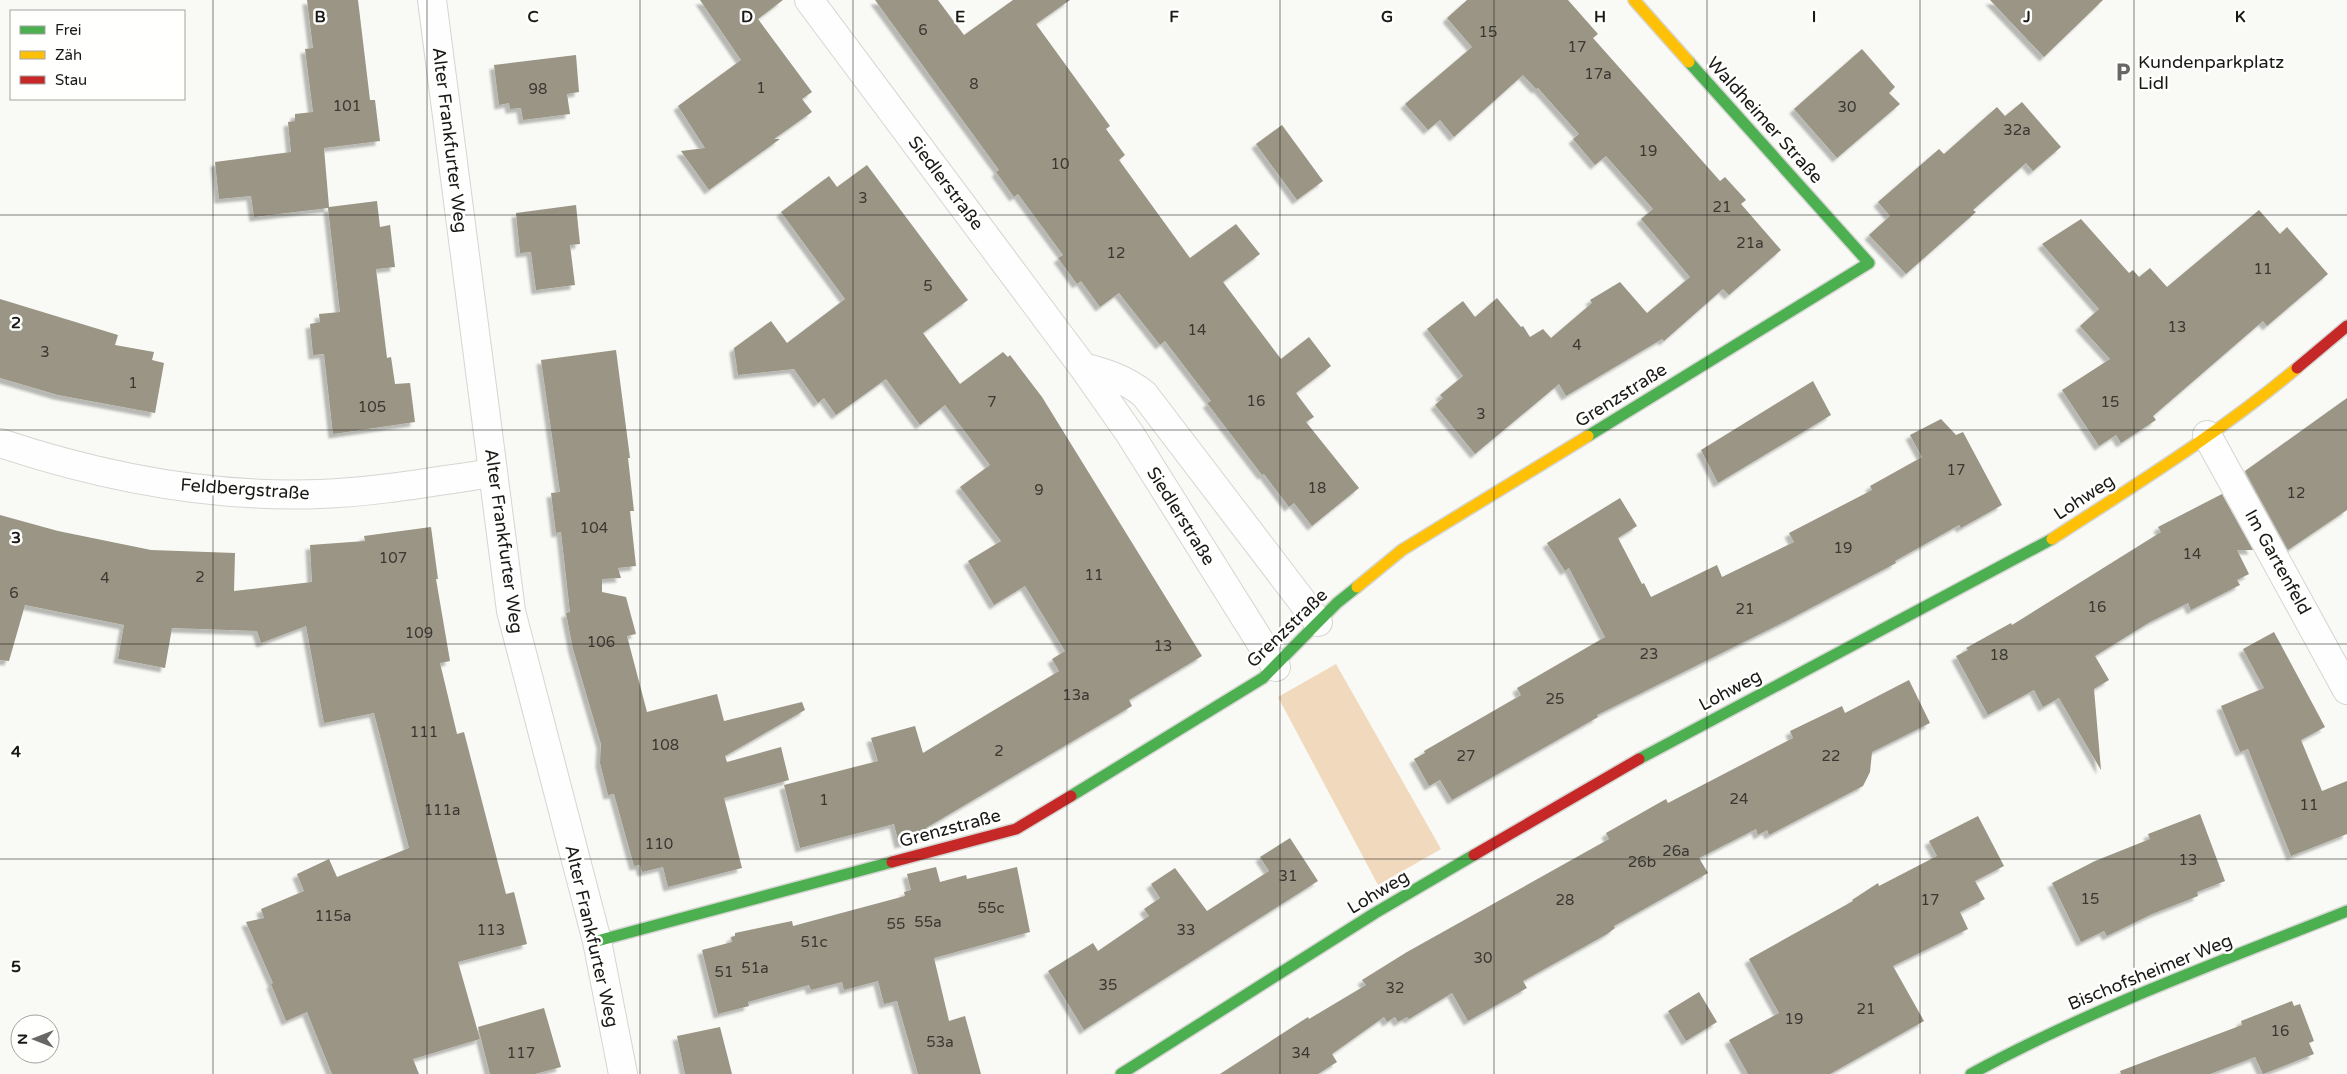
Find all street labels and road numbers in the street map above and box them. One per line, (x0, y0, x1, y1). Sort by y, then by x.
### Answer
street label: Alter Frankfurter Weg (428, 46, 472, 234)
street label: Waldheimer Straße (1702, 52, 1828, 188)
street label: Siedlerstraße (903, 132, 989, 234)
street label: Grenzstraße (1571, 358, 1671, 432)
street label: Alter Frankfurter Weg (480, 447, 528, 635)
street label: Siedlerstraße (1142, 463, 1220, 569)
street label: Lohweg (2050, 469, 2118, 525)
street label: Feldbergstraße (180, 474, 310, 504)
street label: Im Gartenfeld (2240, 506, 2316, 618)
street label: Grenzstraße (1242, 584, 1332, 672)
street label: Lohweg (1695, 664, 1765, 716)
street label: Grenzstraße (897, 804, 1003, 852)
street label: Alter Frankfurter Weg (560, 843, 624, 1029)
street label: Lohweg (1343, 865, 1413, 919)
street label: Bischofsheimer Weg (2065, 929, 2235, 1015)

